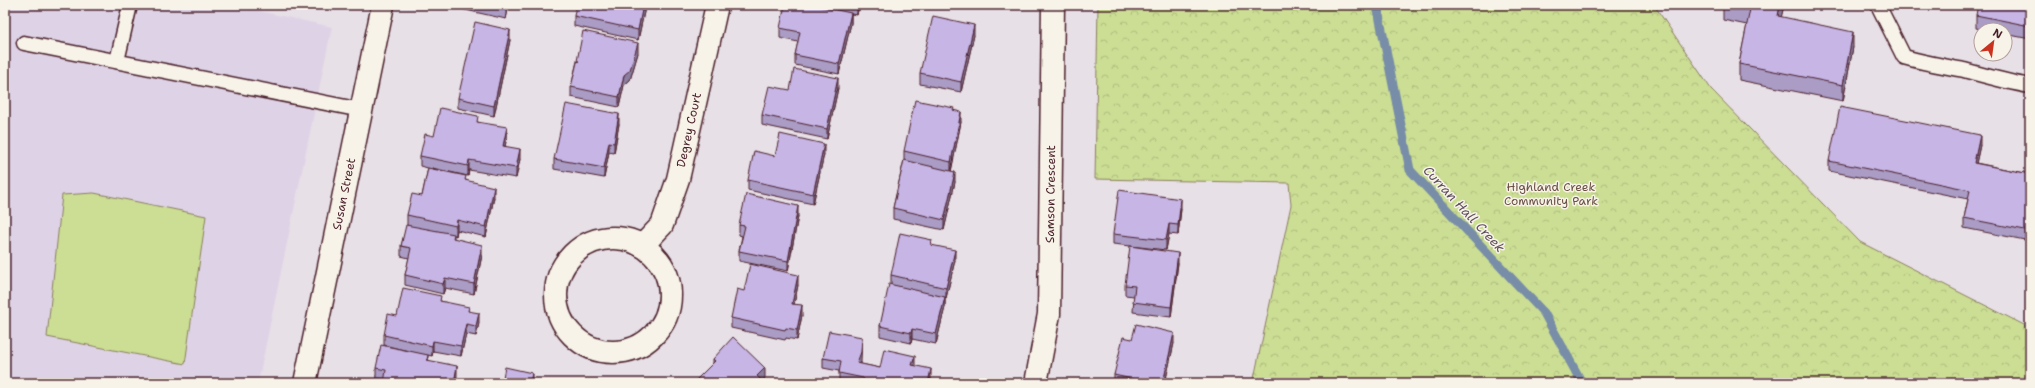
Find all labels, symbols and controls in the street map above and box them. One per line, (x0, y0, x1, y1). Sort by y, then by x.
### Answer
north arrow (1973, 22, 2013, 62)
text: N (1990, 25, 2005, 43)
street label: Degrey Court (673, 91, 705, 169)
street label: Samson Crescent (1042, 145, 1059, 243)
street label: Susan Street (329, 157, 359, 231)
water label: Curran Hall Creek (1419, 162, 1509, 256)
park label: Highland Creek Community Park (1504, 179, 1598, 209)

